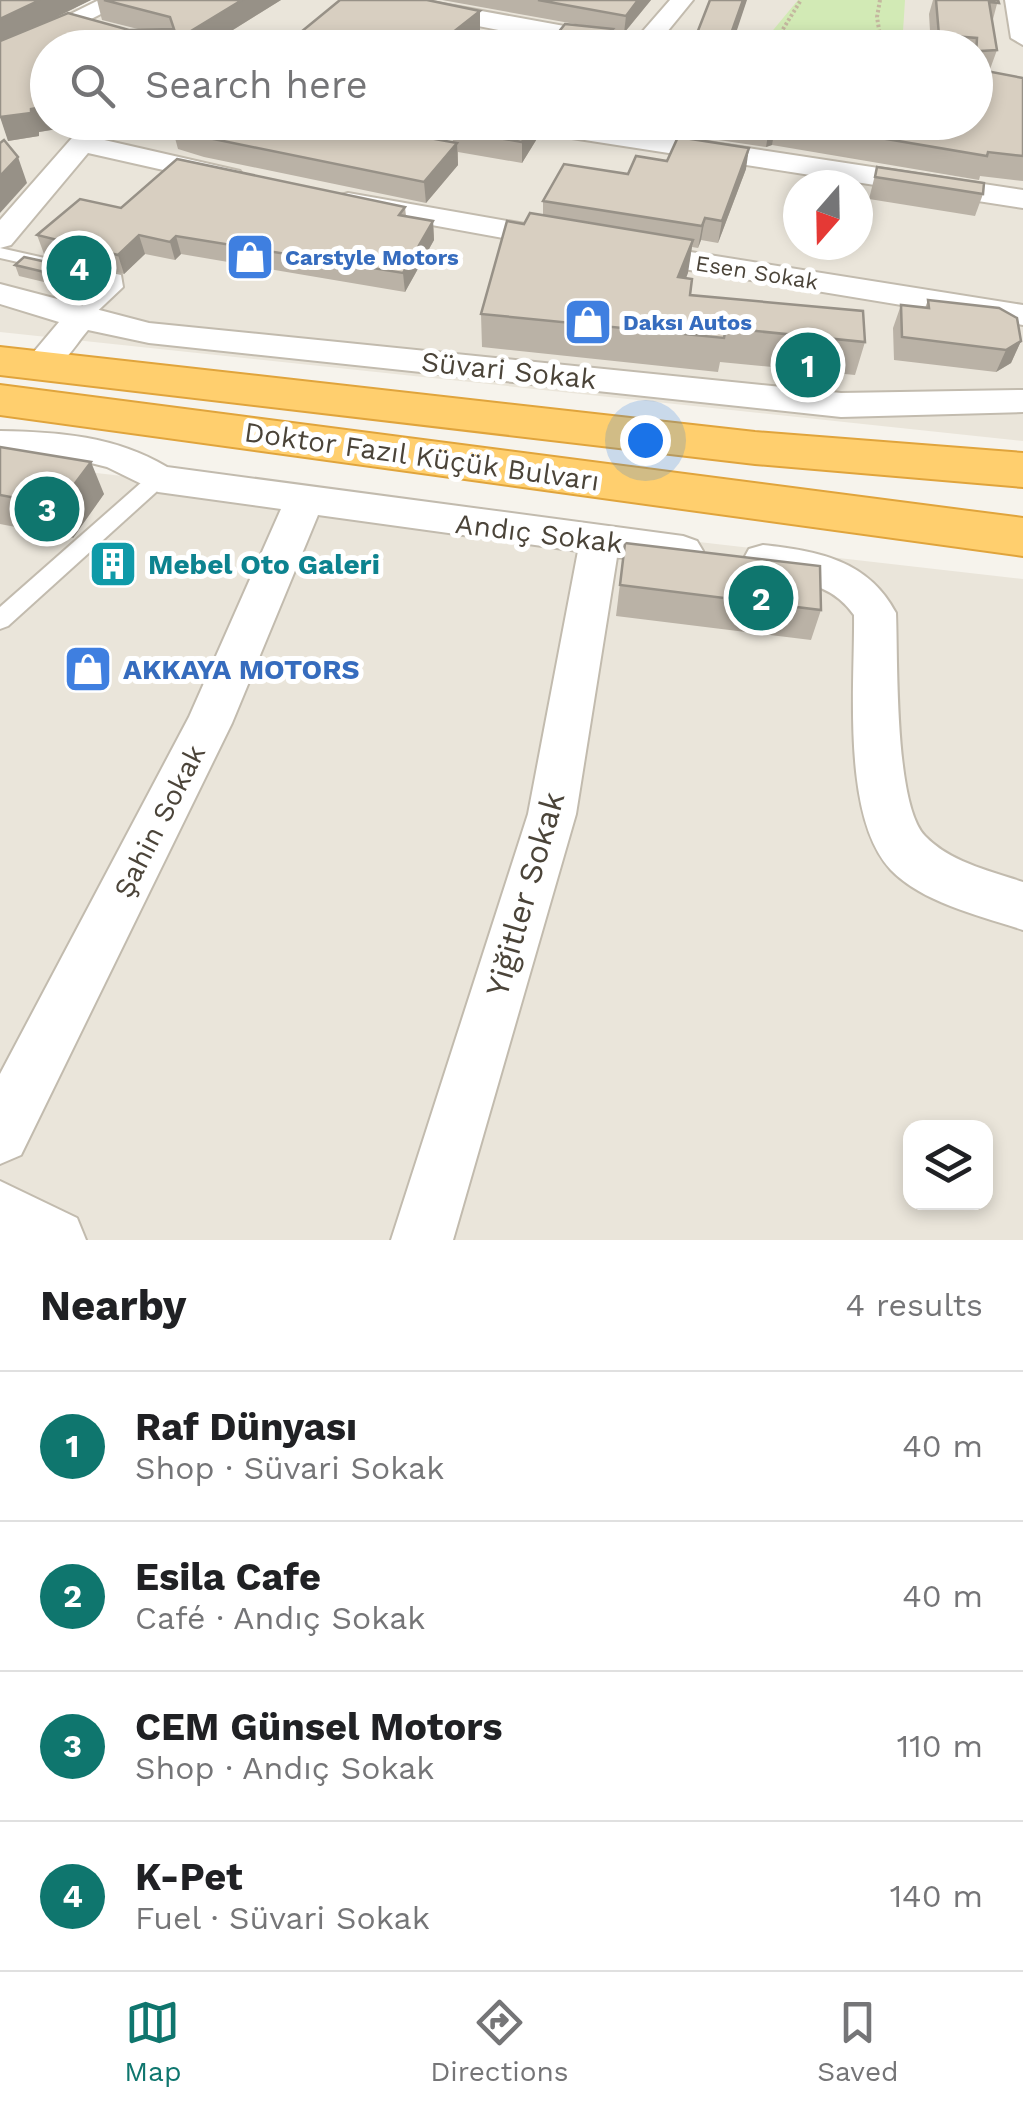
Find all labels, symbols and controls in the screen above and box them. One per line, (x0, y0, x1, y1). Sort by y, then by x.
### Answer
search box (30, 30, 993, 140)
icon: search (65, 58, 120, 113)
text: Search here (145, 63, 368, 107)
north arrow (783, 170, 873, 260)
pin: 4 (46, 230, 112, 306)
shop icon: Carstyle Motors (224, 231, 276, 283)
place label: Carstyle Motors (285, 245, 459, 270)
street label: Esen Sokak (694, 250, 820, 295)
shop icon: Daksı Autos (562, 296, 614, 348)
place label: Daksı Autos (623, 310, 752, 335)
pin: 1 (776, 328, 840, 402)
street label: Süvari Sokak (420, 345, 598, 396)
street label: Doktor Fazıl Küçük Bulvarı (242, 415, 601, 498)
your location (620, 415, 671, 466)
pin: 3 (15, 472, 80, 546)
street label: Andıç Sokak (453, 507, 624, 560)
building icon: Mebel Oto Galeri (87, 538, 139, 590)
place label: Mebel Oto Galeri (148, 548, 380, 581)
pin: 2 (728, 560, 794, 636)
shop icon: AKKAYA MOTORS (62, 643, 114, 695)
place label: AKKAYA MOTORS (123, 653, 360, 686)
street label: Şahin Sokak (107, 739, 212, 903)
street label: Yiğitler Sokak (478, 787, 572, 1001)
map controls (903, 1120, 993, 1210)
button: layers (903, 1120, 993, 1210)
text: Nearby (40, 1281, 187, 1330)
text: 4 results (845, 1286, 983, 1324)
text: Raf Dünyası (135, 1405, 357, 1449)
text: 1 (66, 1427, 79, 1465)
text: 40 m (902, 1427, 983, 1465)
text: Shop · Süvari Sokak (135, 1449, 444, 1487)
text: Esila Cafe (135, 1555, 321, 1599)
text: 2 (63, 1577, 82, 1615)
text: 40 m (902, 1577, 983, 1615)
text: Café · Andıç Sokak (135, 1599, 425, 1637)
text: CEM Günsel Motors (135, 1705, 503, 1749)
text: 3 (63, 1727, 82, 1765)
text: 110 m (897, 1727, 983, 1765)
text: Shop · Andıç Sokak (135, 1749, 435, 1787)
text: K-Pet (135, 1855, 243, 1899)
text: 4 (62, 1877, 83, 1915)
text: 140 m (890, 1877, 983, 1915)
text: Fuel · Süvari Sokak (135, 1899, 430, 1937)
tab: Map (124, 1995, 182, 2088)
tab: Directions (430, 1995, 569, 2088)
tab: Saved (817, 1995, 899, 2088)

